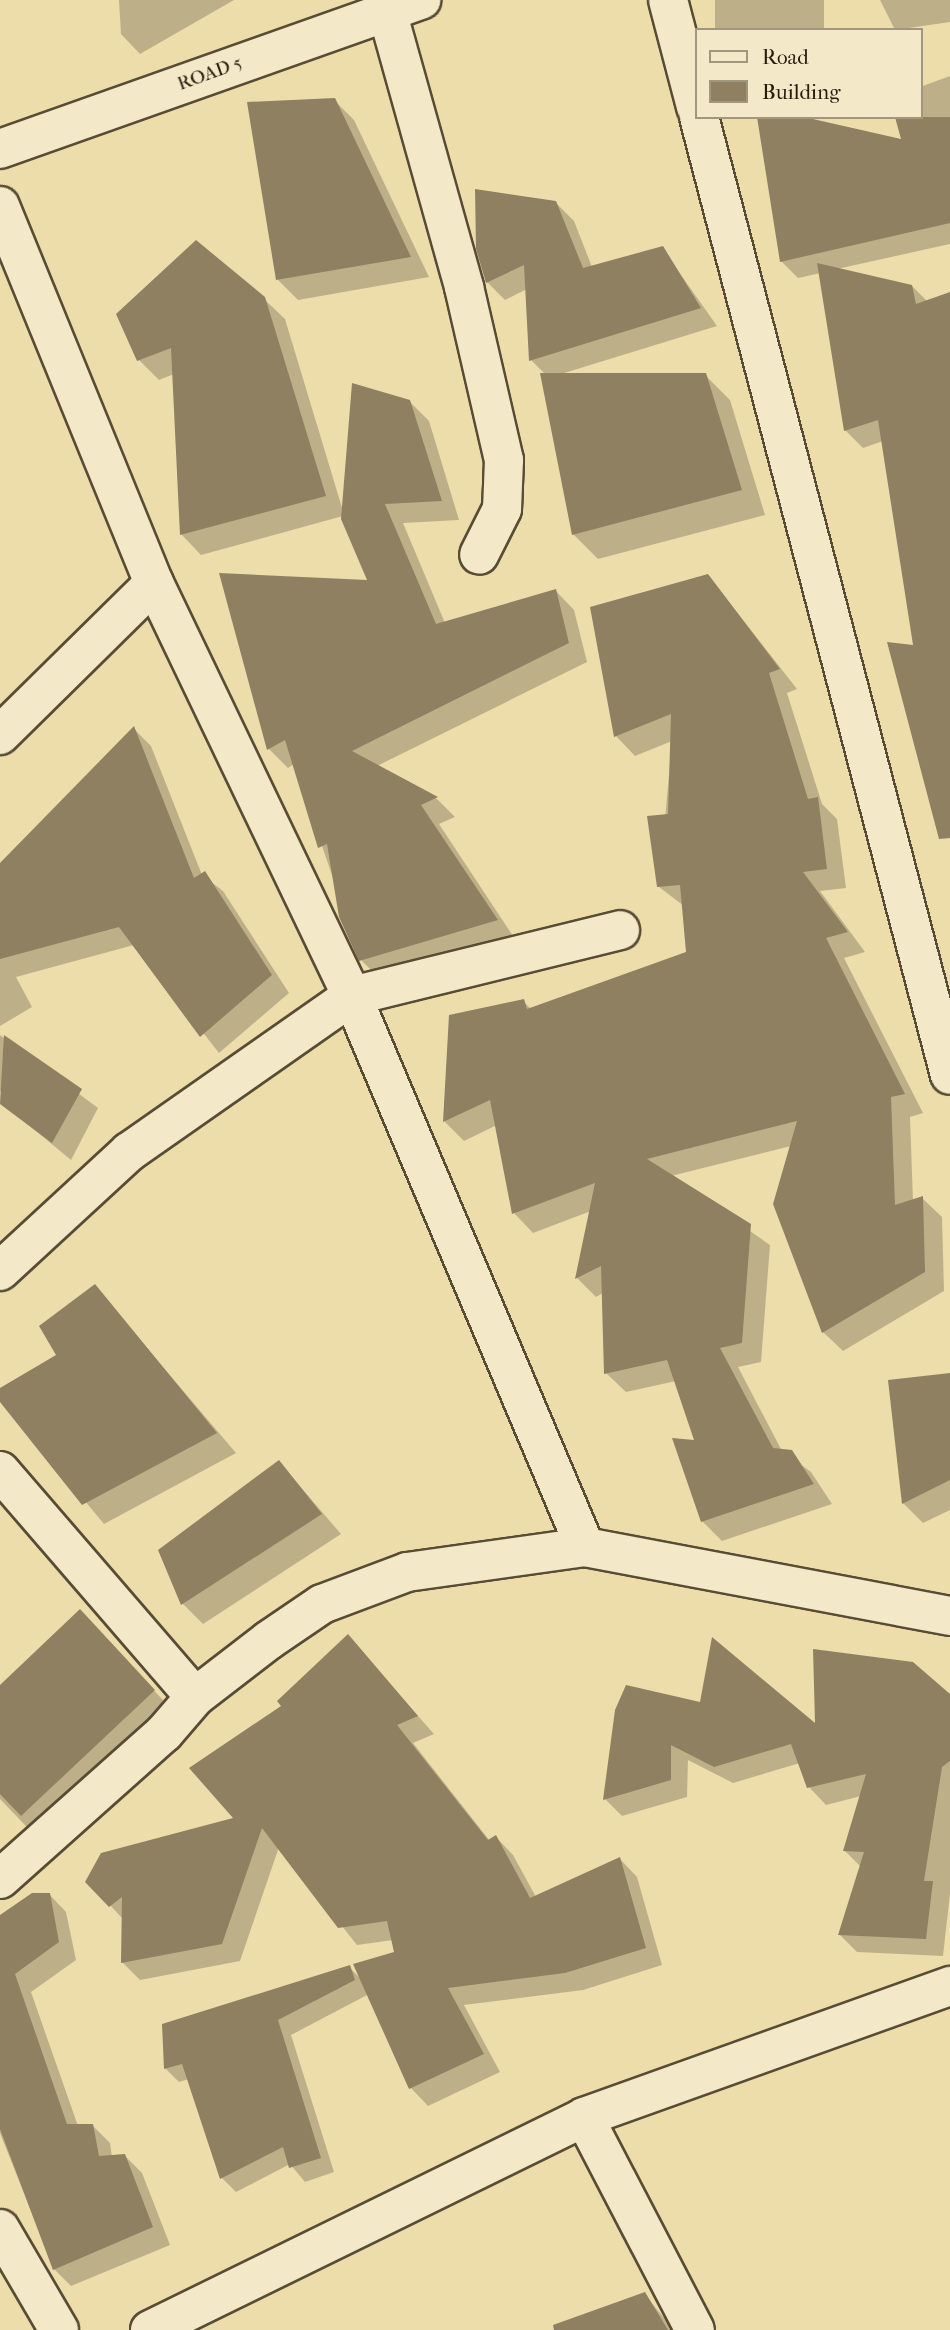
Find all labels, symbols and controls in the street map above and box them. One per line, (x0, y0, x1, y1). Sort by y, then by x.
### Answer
legend (694, 28, 922, 119)
text: Road (762, 45, 809, 69)
street label: ROAD 5 (175, 52, 245, 96)
text: Building (762, 80, 840, 104)

